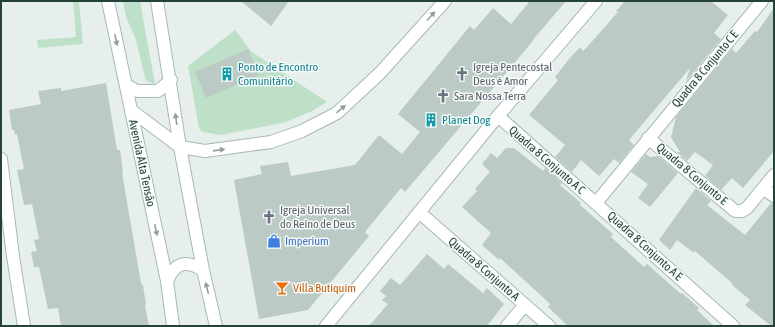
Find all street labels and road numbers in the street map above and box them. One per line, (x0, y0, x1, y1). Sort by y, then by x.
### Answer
street label: Quadra 8 Conjunto C E (669, 28, 741, 110)
street label: Avenida Alta Tensão (126, 118, 158, 208)
street label: Quadra 8 Conjunto A C (506, 123, 589, 197)
street label: Quadra 8 Conjunto E (653, 140, 731, 208)
street label: Quadra 8 Conjunto A E (605, 209, 685, 283)
street label: Quadra 8 Conjunto A (446, 234, 522, 304)

